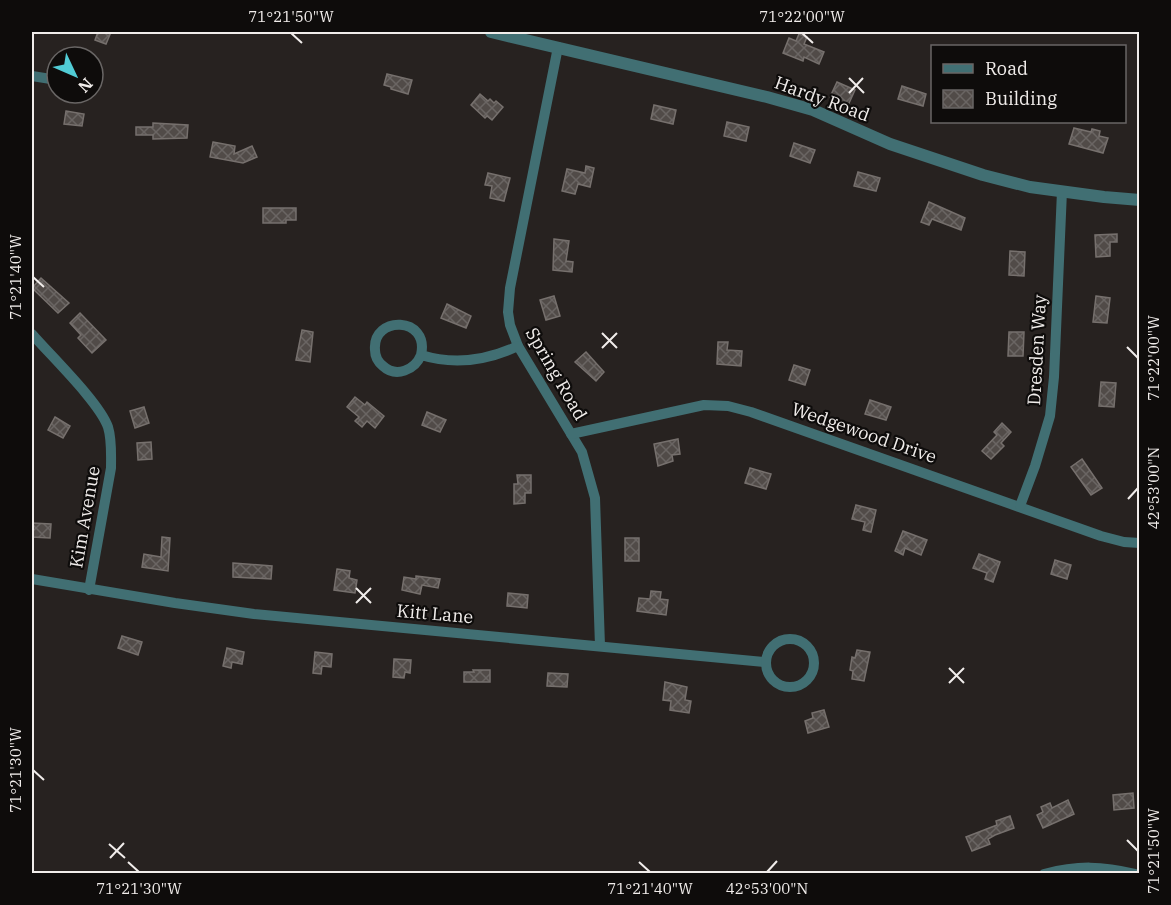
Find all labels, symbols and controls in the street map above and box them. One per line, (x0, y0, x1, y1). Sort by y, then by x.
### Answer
text: 71°21'50"W (248, 7, 334, 26)
text: 71°22'00"W (759, 7, 845, 26)
north arrow (45, 45, 105, 105)
legend (931, 45, 1126, 123)
text: Road (985, 57, 1028, 80)
street label: Hardy Road (771, 71, 873, 126)
text: N (74, 74, 97, 97)
text: Building (985, 87, 1057, 110)
text: 71°21'40"W (6, 234, 25, 320)
street label: Dresden Way (1022, 294, 1051, 406)
text: 71°22'00"W (1144, 315, 1163, 401)
street label: Spring Road (521, 323, 592, 424)
street label: Wedgewood Drive (789, 397, 940, 468)
text: 42°53'00"N (1144, 447, 1163, 529)
street label: Kim Avenue (64, 464, 105, 570)
street label: Kitt Lane (396, 599, 474, 628)
text: 71°21'30"W (6, 727, 25, 813)
text: 71°21'50"W (1144, 808, 1163, 894)
text: 71°21'30"W (96, 879, 182, 898)
text: 71°21'40"W (607, 879, 693, 898)
text: 42°53'00"N (726, 879, 808, 898)

